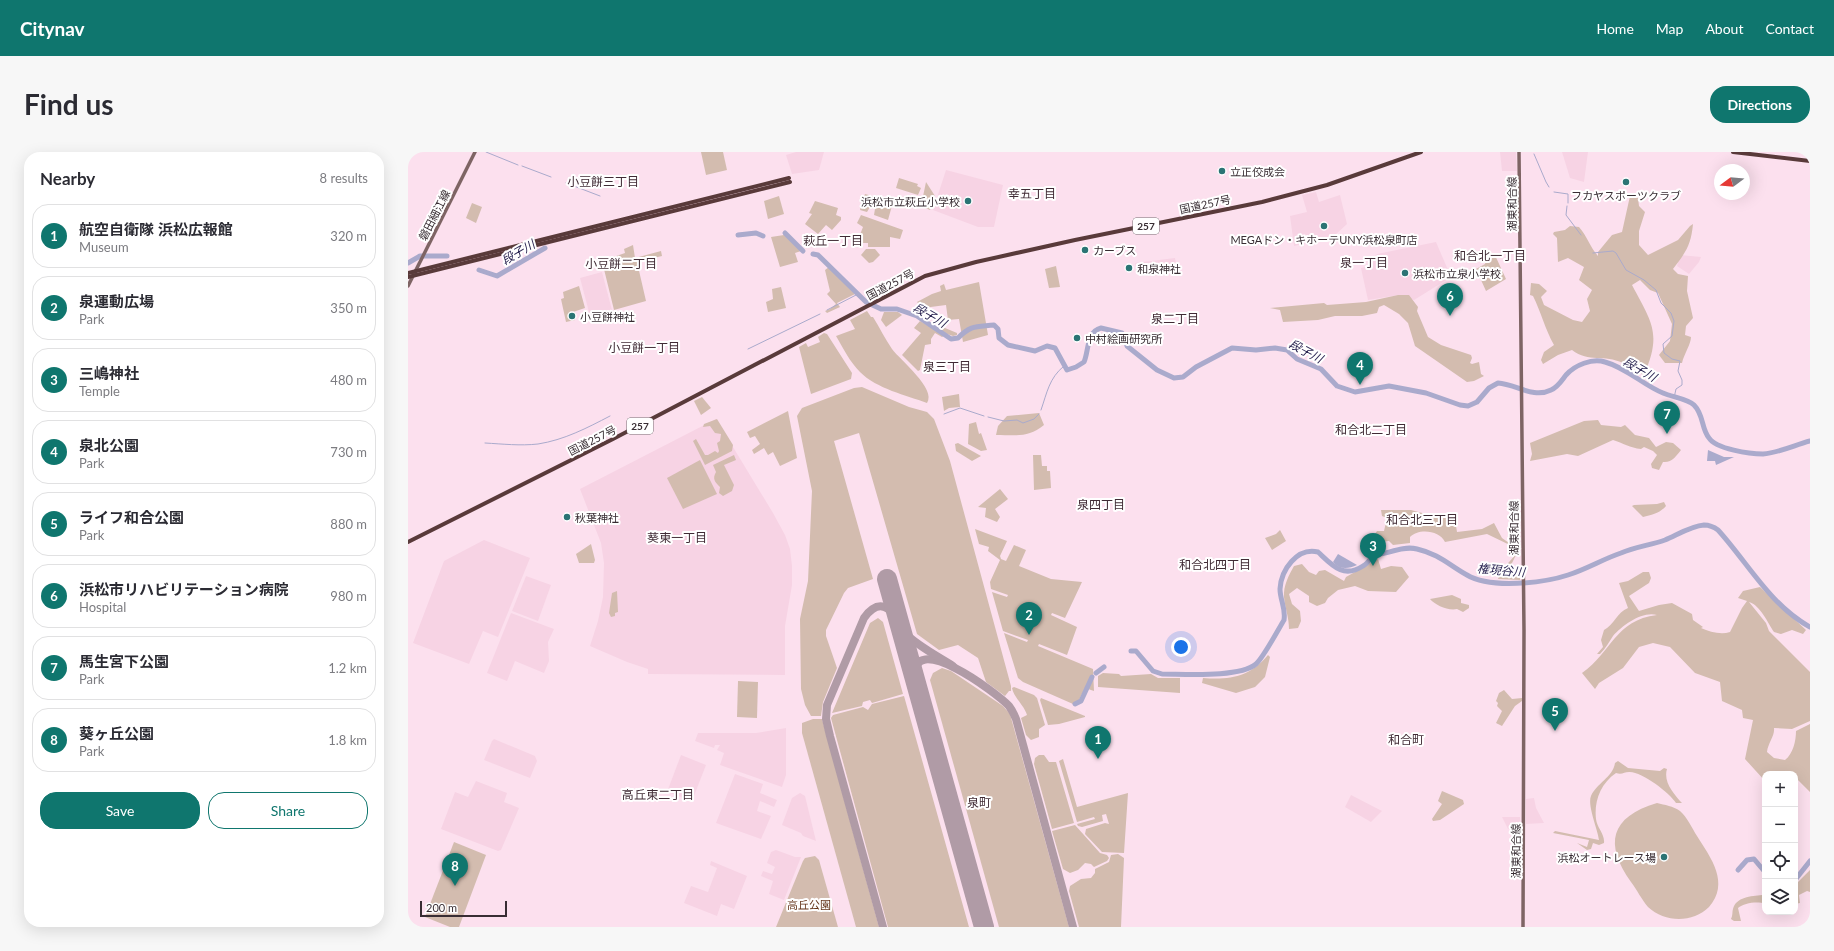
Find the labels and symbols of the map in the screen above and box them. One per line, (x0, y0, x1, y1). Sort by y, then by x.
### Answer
north arrow (1714, 164, 1750, 200)
place label: 立正佼成会 (1230, 165, 1285, 178)
marker: 立正佼成会 (1217, 166, 1227, 176)
district label: 小豆餅三丁目 (567, 174, 639, 189)
street label: 湖東和合線 (1505, 177, 1518, 232)
marker: フカヤスポーツクラブ (1621, 177, 1631, 187)
district label: 幸五丁目 (1008, 186, 1056, 201)
street label: 磐田細江線 (416, 188, 452, 242)
place label: フカヤスポーツクラブ (1571, 189, 1681, 202)
street label: 国道257号 (1178, 192, 1232, 216)
place label: 浜松市立萩丘小学校 (861, 195, 960, 208)
marker: 浜松市立萩丘小学校 (963, 196, 973, 206)
road number: 257 (1133, 218, 1159, 234)
marker: MEGAドン・キホーテUNY浜松泉町店 (1319, 221, 1329, 231)
district label: 萩丘一丁目 (803, 233, 863, 248)
place label: MEGAドン・キホーテUNY浜松泉町店 (1230, 233, 1418, 246)
water label: 段子川 (499, 236, 539, 267)
place label: カーブス (1093, 244, 1136, 257)
marker: カーブス (1080, 245, 1090, 255)
district label: 和合北一丁目 (1454, 248, 1526, 263)
district label: 泉一丁目 (1340, 255, 1388, 270)
district label: 小豆餅二丁目 (585, 256, 657, 271)
place label: 和泉神社 (1137, 262, 1181, 275)
marker: 和泉神社 (1124, 263, 1134, 273)
street label: 国道257号 (864, 266, 916, 302)
place label: 浜松市立泉小学校 (1413, 267, 1501, 280)
marker: 浜松市立泉小学校 (1400, 268, 1410, 278)
pin: 6 (1437, 283, 1463, 316)
water label: 段子川 (911, 300, 951, 331)
place label: 小豆餅神社 (580, 310, 635, 323)
marker: 小豆餅神社 (567, 311, 577, 321)
district label: 泉二丁目 (1151, 311, 1199, 326)
place label: 中村絵画研究所 (1085, 332, 1163, 345)
marker: 中村絵画研究所 (1072, 333, 1082, 343)
water label: 段子川 (1287, 336, 1327, 367)
district label: 小豆餅一丁目 (608, 340, 680, 355)
pin: 4 (1347, 352, 1373, 385)
water label: 段子川 (1621, 354, 1661, 385)
district label: 泉三丁目 (923, 359, 971, 374)
pin: 7 (1654, 401, 1680, 434)
road number: 257 (627, 418, 653, 434)
street label: 国道257号 (566, 422, 618, 458)
district label: 和合北二丁目 (1335, 422, 1407, 437)
district label: 泉四丁目 (1077, 497, 1125, 512)
street label: 湖東和合線 (1507, 501, 1520, 556)
place label: 秋葉神社 (575, 511, 619, 524)
marker: 秋葉神社 (562, 512, 572, 522)
district label: 和合北三丁目 (1386, 512, 1458, 527)
district label: 葵東一丁目 (647, 530, 707, 545)
pin: 3 (1360, 533, 1386, 566)
district label: 和合北四丁目 (1179, 557, 1251, 572)
water label: 権現谷川 (1476, 560, 1528, 580)
pin: 2 (1016, 602, 1042, 635)
your location (1171, 637, 1191, 657)
pin: 5 (1542, 698, 1568, 731)
pin: 1 (1085, 726, 1111, 759)
district label: 和合町 (1388, 732, 1424, 747)
district label: 高丘東二丁目 (622, 787, 694, 802)
district label: 泉町 (967, 795, 991, 810)
street label: 湖東和合線 (1509, 824, 1522, 879)
place label: 浜松オートレース場 (1558, 851, 1656, 864)
marker: 浜松オートレース場 (1659, 852, 1669, 862)
pin: 8 (442, 853, 468, 886)
park label: 高丘公園 (787, 898, 831, 911)
scale bar (420, 899, 507, 918)

